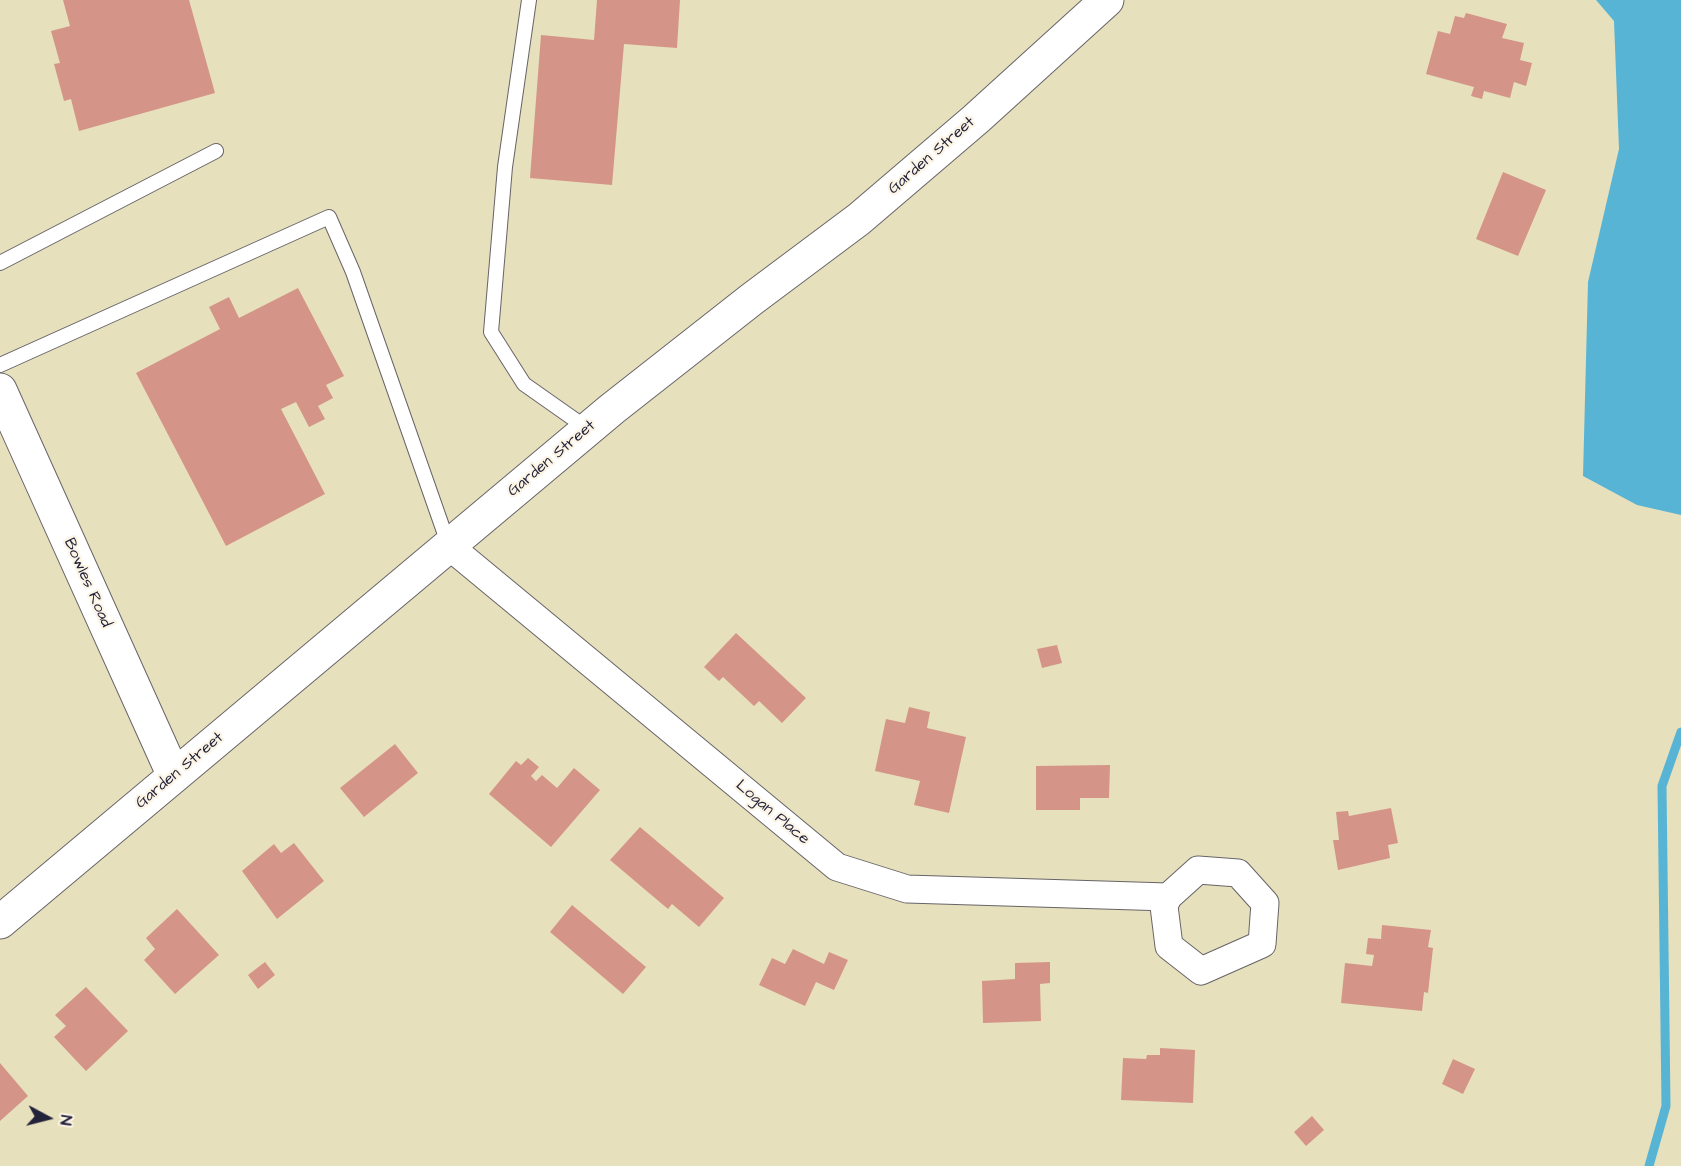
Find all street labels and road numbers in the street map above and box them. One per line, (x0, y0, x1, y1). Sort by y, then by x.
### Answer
street label: Garden Street (885, 113, 979, 199)
street label: Garden Street (504, 417, 600, 501)
street label: Bowles Road (59, 535, 115, 631)
street label: Garden Street (132, 729, 228, 813)
street label: Logan Place (731, 777, 813, 849)

